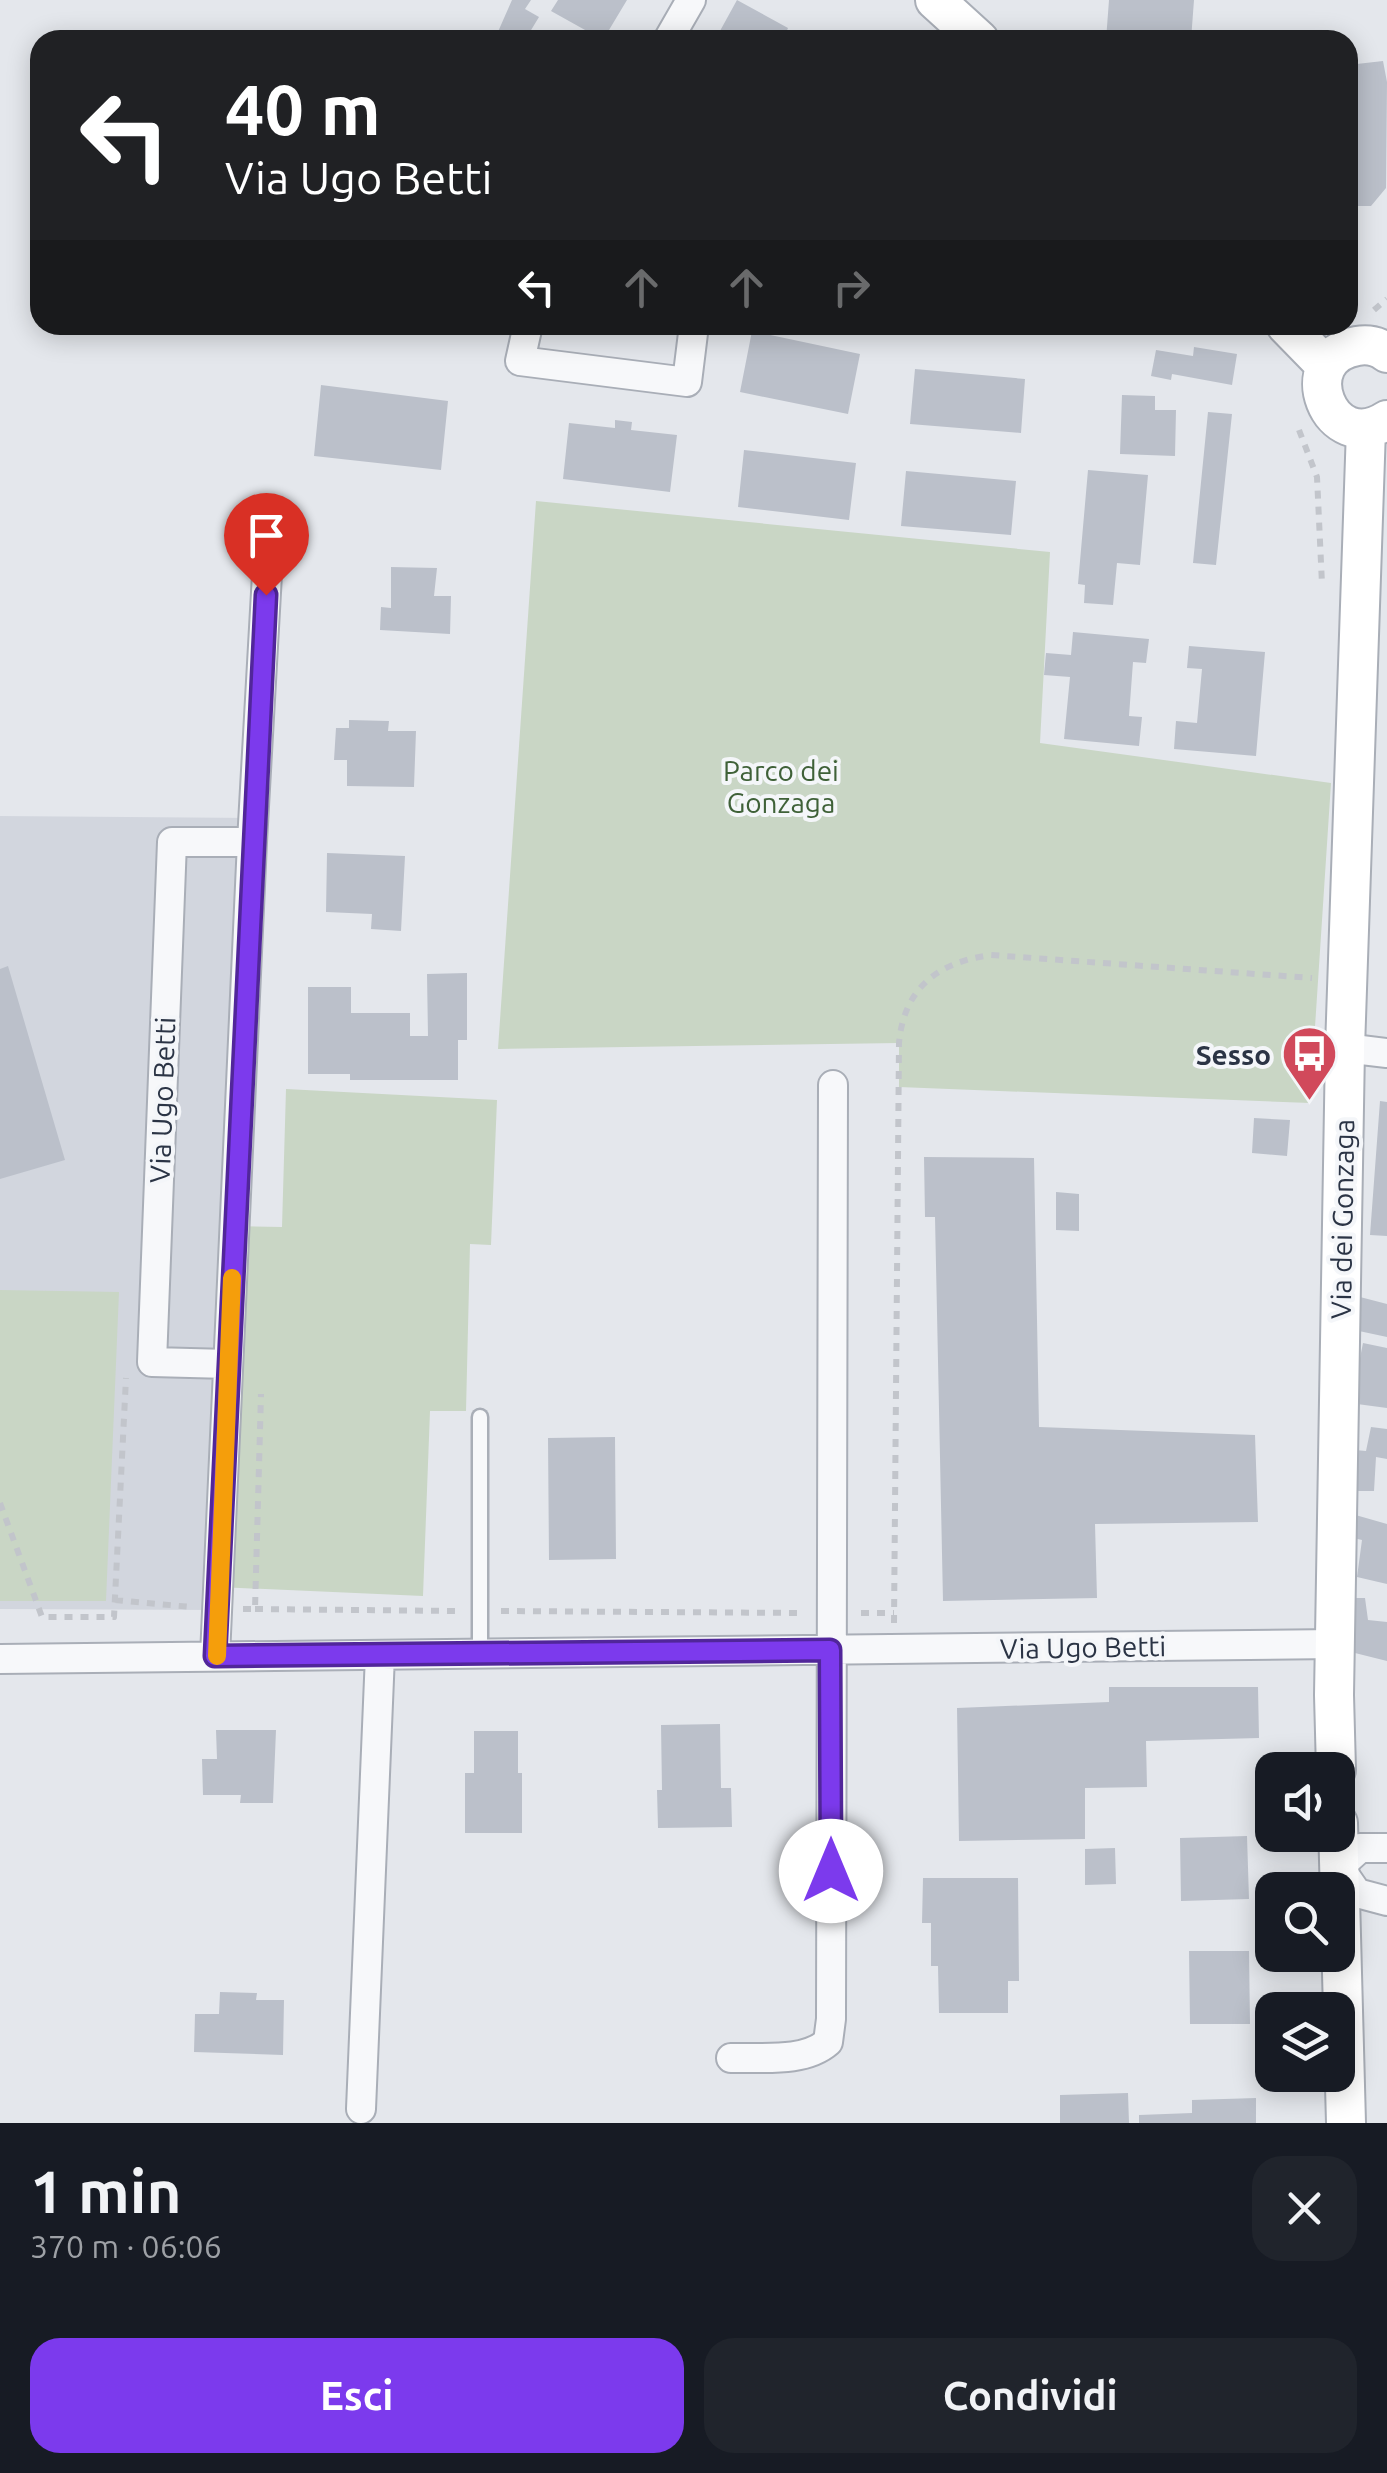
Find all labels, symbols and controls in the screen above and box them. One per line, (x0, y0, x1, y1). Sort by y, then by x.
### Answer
icon: left (60, 70, 190, 200)
text: 40 m (225, 70, 381, 148)
text: Via Ugo Betti (225, 152, 492, 203)
icon: left (509, 260, 564, 315)
icon: ahead (614, 260, 669, 315)
icon: ahead (719, 260, 774, 315)
icon: right (824, 260, 879, 315)
pin (224, 493, 309, 596)
icon: arrive (239, 508, 294, 563)
park label: Parco dei Gonzaga (723, 755, 839, 818)
street label: Via Ugo Betti (144, 1016, 180, 1184)
bus stop icon: Sesso (1280, 1024, 1340, 1103)
place label: Sesso (1196, 1039, 1271, 1070)
street label: Via dei Gonzaga (1325, 1119, 1359, 1319)
street label: Via Ugo Betti (1000, 1630, 1166, 1664)
map controls (1255, 1752, 1355, 2092)
button: sound (1255, 1752, 1355, 1852)
position arrow (779, 1819, 883, 1923)
button: search (1255, 1872, 1355, 1972)
button: layers (1255, 1992, 1355, 2092)
button: close (1252, 2156, 1357, 2261)
text: 1 min (30, 2157, 182, 2224)
text: 370 m · 06:06 (30, 2228, 222, 2264)
button: Esci (30, 2338, 684, 2453)
button: Condividi (704, 2338, 1357, 2453)

